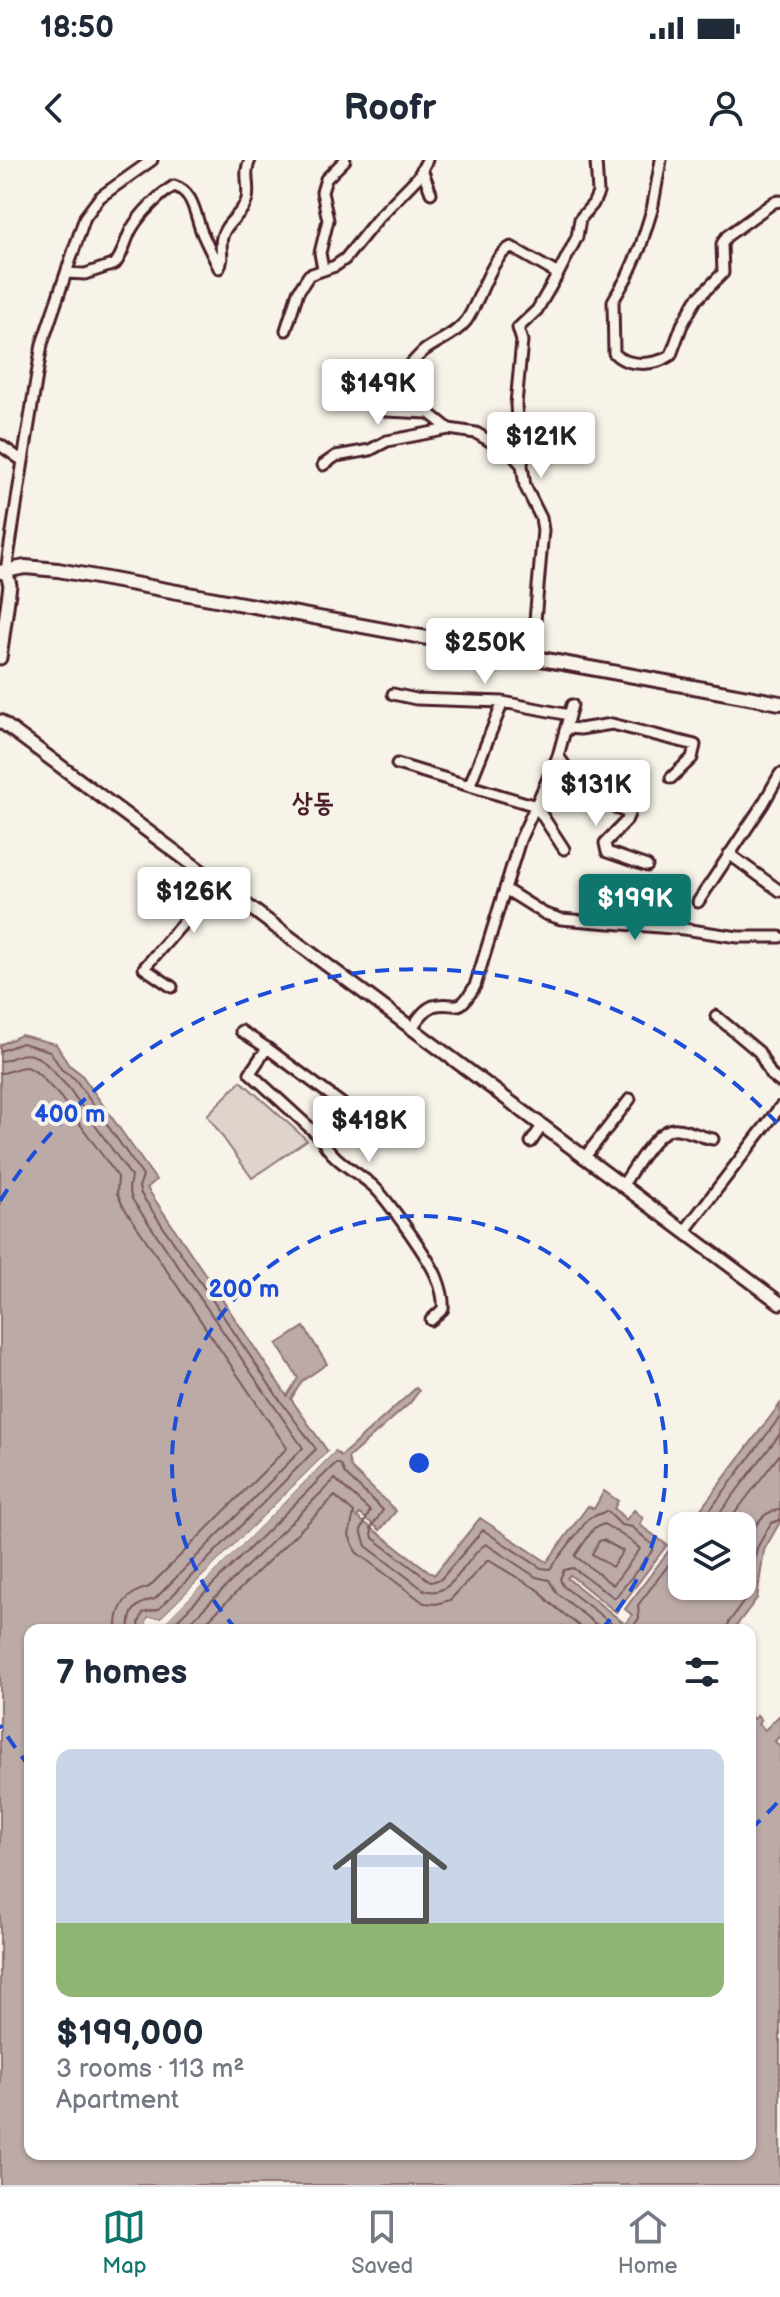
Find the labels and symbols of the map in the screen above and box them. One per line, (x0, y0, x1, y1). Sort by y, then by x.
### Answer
pin: $149K (322, 359, 434, 427)
pin: $121K (485, 412, 597, 480)
pin: $250K (429, 618, 541, 686)
pin: $131K (540, 760, 652, 828)
district label: 상동 (292, 788, 334, 819)
pin: $126K (138, 867, 250, 935)
pin: $199K (579, 874, 691, 942)
pin: $418K (313, 1096, 425, 1164)
text: 400 m (35, 1100, 106, 1129)
text: 200 m (209, 1275, 279, 1304)
centre of rings (405, 1449, 433, 1477)

